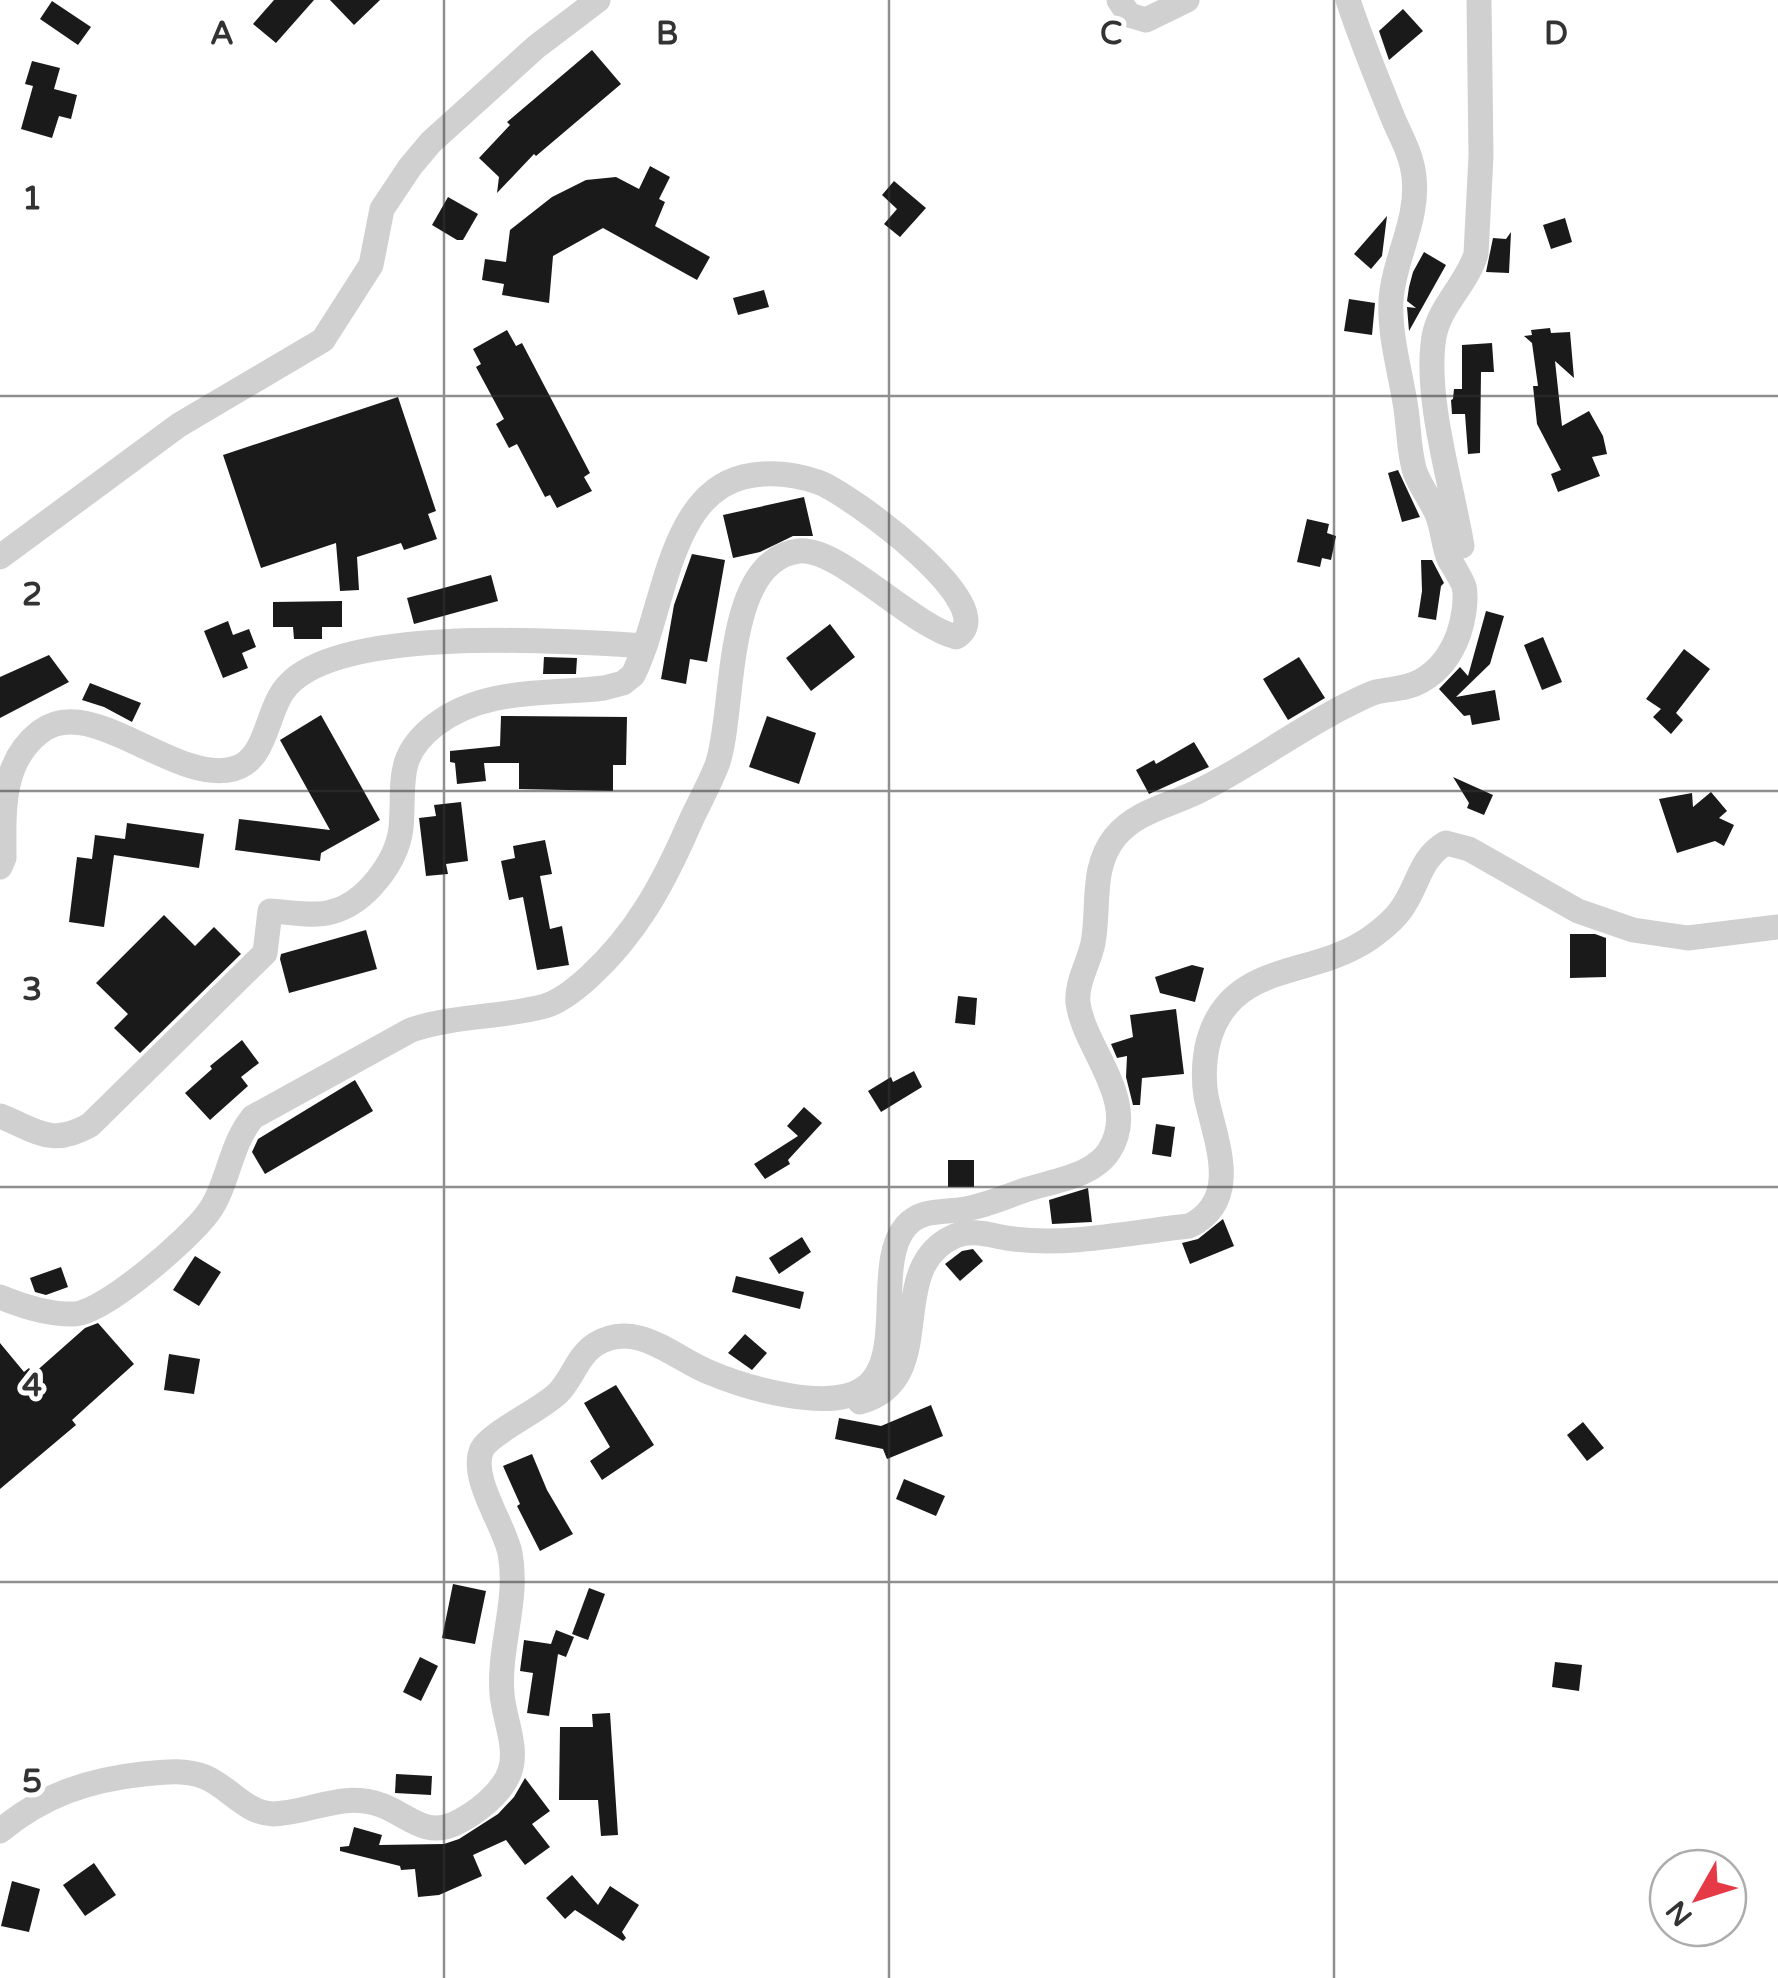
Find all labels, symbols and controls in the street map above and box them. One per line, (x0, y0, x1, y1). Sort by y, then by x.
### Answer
text: A (210, 15, 234, 53)
text: B (656, 15, 678, 53)
text: C (1100, 15, 1122, 53)
text: D (1544, 15, 1568, 53)
text: 1 (22, 180, 42, 218)
text: 2 (22, 576, 42, 614)
text: 3 (22, 971, 42, 1009)
text: 4 (22, 1367, 42, 1405)
text: 5 (22, 1763, 42, 1801)
north arrow (1648, 1848, 1748, 1948)
text: N (1659, 1894, 1700, 1933)

